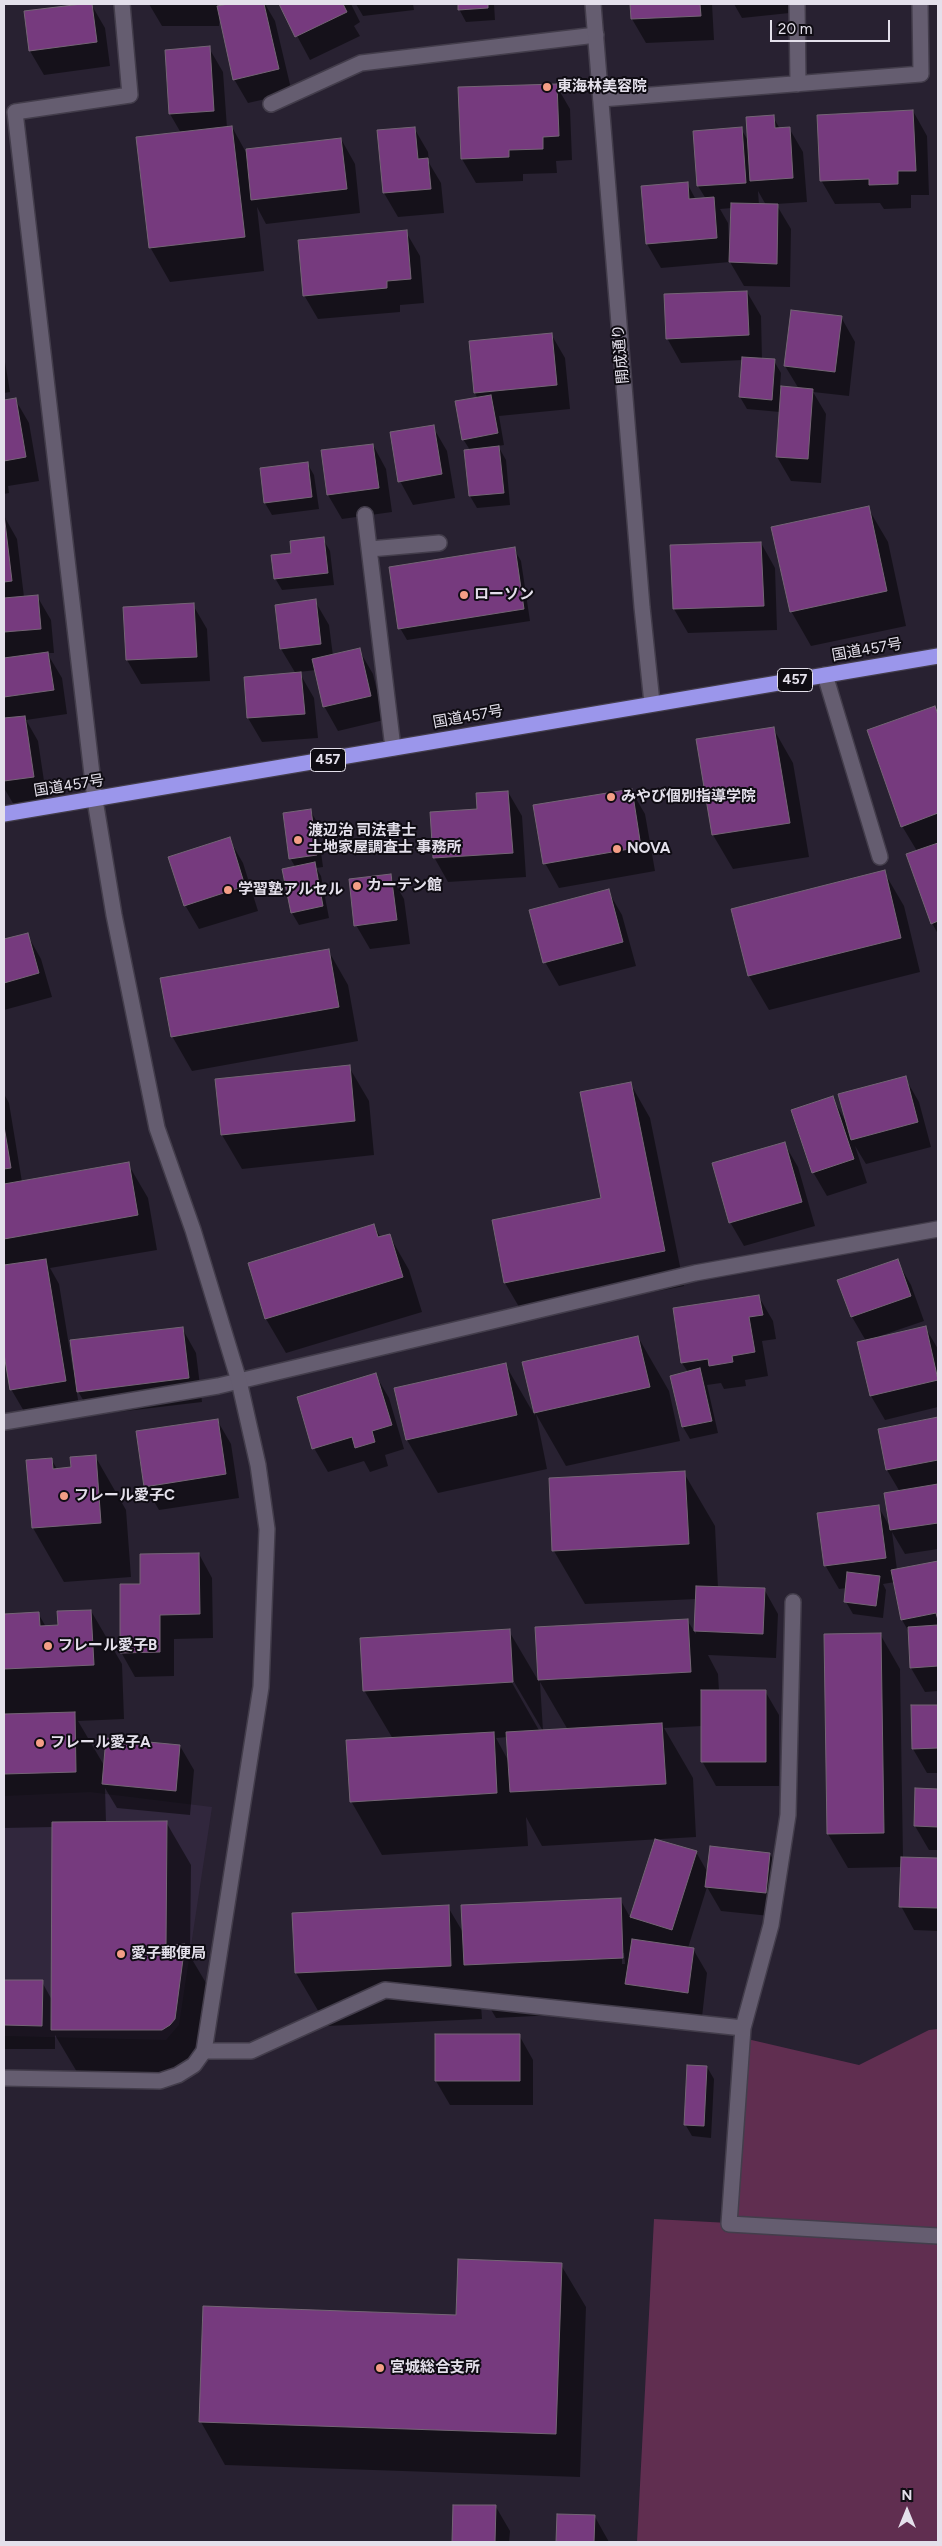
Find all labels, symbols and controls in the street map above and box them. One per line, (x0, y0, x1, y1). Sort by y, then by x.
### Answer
scale bar (772, 10, 892, 42)
text: 20 m (778, 20, 812, 38)
place label: 東海林美容院 (557, 78, 647, 96)
marker: 東海林美容院 (541, 81, 553, 93)
street label: 開成通り (609, 323, 633, 385)
place label: ローソン (474, 586, 534, 604)
marker: ローソン (458, 589, 470, 601)
street label: 国道457号 (830, 635, 904, 665)
road number: 457 (778, 668, 812, 692)
street label: 国道457号 (431, 702, 505, 732)
road number: 457 (310, 748, 346, 772)
street label: 国道457号 (33, 772, 105, 800)
place label: みやび個別指導学院 (621, 788, 756, 806)
marker: みやび個別指導学院 (605, 791, 617, 803)
place label: 渡辺治 司法書士 土地家屋調査士 事務所 (308, 822, 462, 857)
marker: 渡辺治 司法書士 土地家屋調査士 事務所 (292, 834, 304, 846)
place label: NOVA (627, 840, 670, 858)
marker: NOVA (611, 843, 623, 855)
place label: カーテン館 (367, 877, 442, 895)
marker: カーテン館 (351, 880, 363, 892)
place label: 学習塾アルセル (238, 881, 343, 899)
marker: 学習塾アルセル (222, 884, 234, 896)
place label: フレール愛子C (74, 1487, 175, 1505)
marker: フレール愛子C (58, 1490, 70, 1502)
place label: フレール愛子B (58, 1637, 157, 1655)
marker: フレール愛子B (42, 1640, 54, 1652)
place label: フレール愛子A (50, 1734, 151, 1752)
marker: フレール愛子A (34, 1737, 46, 1749)
place label: 愛子郵便局 (131, 1945, 206, 1963)
marker: 愛子郵便局 (115, 1948, 127, 1960)
place label: 宮城総合支所 (390, 2359, 480, 2377)
marker: 宮城総合支所 (374, 2362, 386, 2374)
north arrow (882, 2486, 932, 2536)
text: N (902, 2487, 912, 2504)

